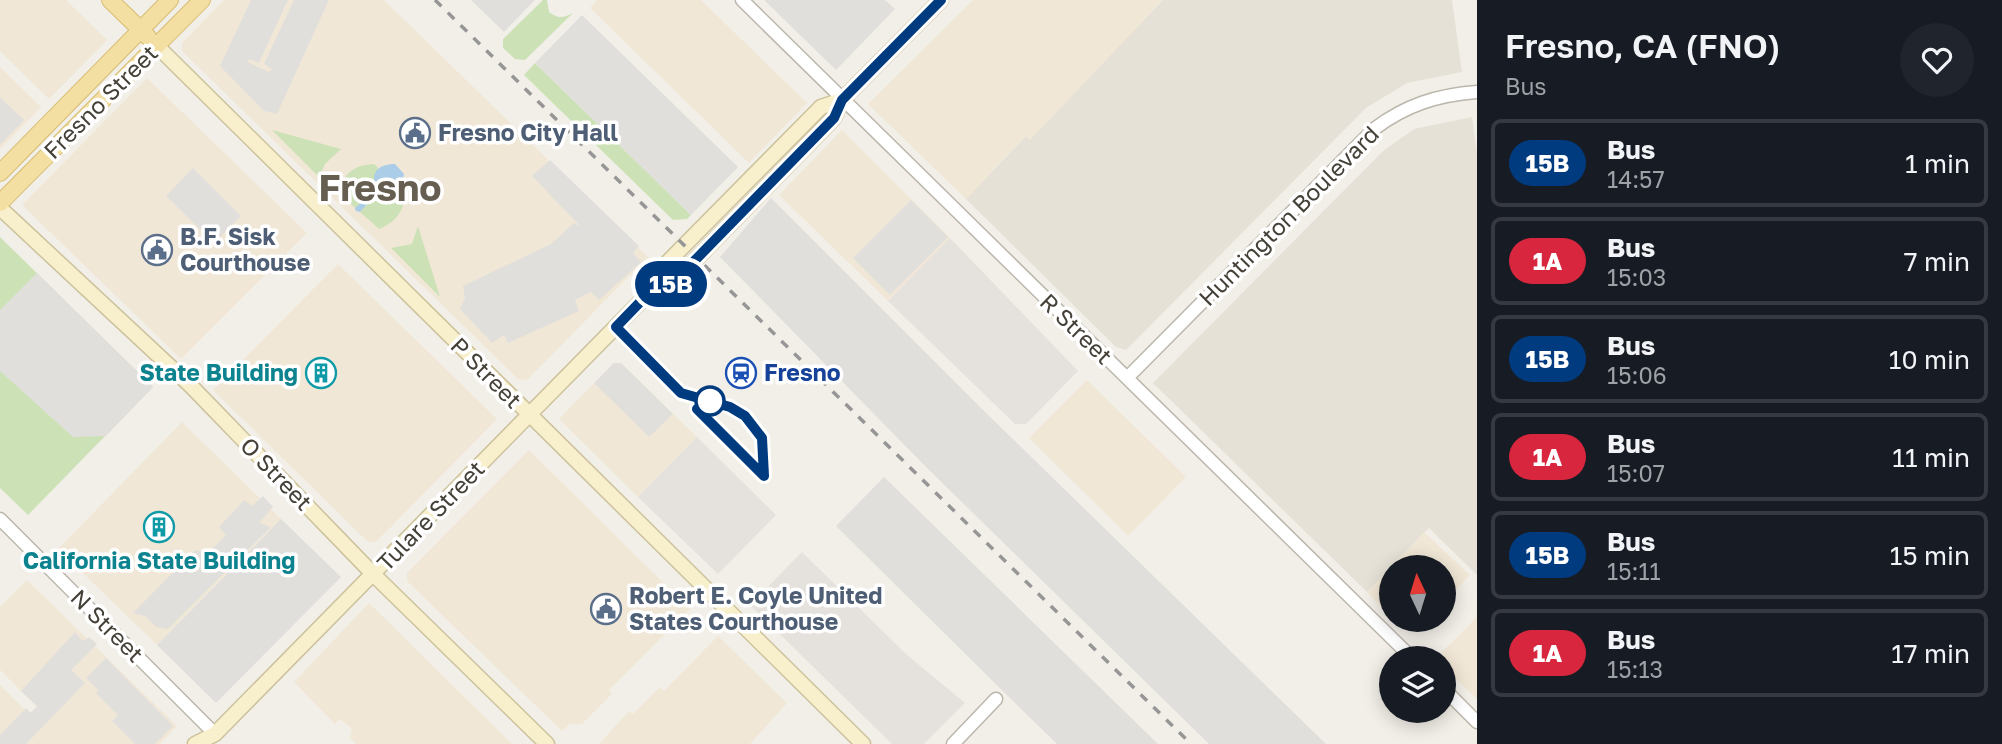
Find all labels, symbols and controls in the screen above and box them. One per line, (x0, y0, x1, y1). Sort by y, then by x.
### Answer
button: heart (1900, 23, 1974, 97)
text: Fresno, CA (FNO) (1505, 26, 1780, 65)
street label: Fresno Street (37, 38, 163, 164)
text: Bus (1505, 72, 1547, 100)
public building icon: Fresno City Hall (398, 116, 432, 150)
place label: Fresno City Hall (438, 118, 618, 146)
street label: Huntington Boulevard (1192, 119, 1384, 311)
text: Bus (1607, 134, 1655, 165)
text: 15B (1526, 148, 1569, 177)
text: 1 min (1905, 148, 1970, 179)
district label: Fresno (318, 165, 442, 209)
text: 14:57 (1607, 165, 1665, 193)
place label: B.F. Sisk Courthouse (180, 222, 310, 276)
text: Bus (1607, 232, 1655, 263)
public building icon: B.F. Sisk Courthouse (140, 233, 174, 267)
text: 1A (1533, 246, 1562, 275)
text: 7 min (1904, 246, 1970, 277)
line badge: 15B (631, 261, 711, 307)
text: 15:03 (1607, 263, 1666, 291)
text: 15B (649, 269, 693, 298)
street label: R Street (1035, 287, 1119, 369)
text: Bus (1607, 330, 1655, 361)
street label: P Street (445, 331, 528, 414)
text: 15B (1526, 344, 1569, 373)
text: 10 min (1889, 344, 1970, 375)
building icon: State Building (304, 356, 338, 390)
station icon: Fresno (724, 356, 758, 390)
place label: State Building (139, 358, 298, 386)
place label: Fresno (764, 358, 841, 386)
text: 15:06 (1607, 361, 1667, 389)
unlabelled marker (695, 386, 725, 416)
text: Bus (1607, 428, 1655, 459)
street label: O Street (235, 431, 318, 516)
text: 1A (1533, 442, 1562, 471)
text: 11 min (1892, 442, 1970, 473)
street label: Tulare Street (371, 454, 490, 576)
text: 15:07 (1607, 459, 1665, 487)
building icon: California State Building (142, 510, 176, 544)
text: Bus (1607, 526, 1655, 557)
text: 15B (1526, 540, 1569, 569)
text: 15 min (1890, 540, 1970, 571)
place label: California State Building (23, 546, 295, 574)
north arrow (1379, 555, 1456, 632)
map controls (1379, 555, 1456, 723)
text: 15:11 (1607, 557, 1661, 585)
place label: Robert E. Coyle United States Courthouse (629, 581, 882, 635)
street label: N Street (66, 583, 150, 667)
public building icon: Robert E. Coyle United States Courthouse (589, 592, 623, 626)
text: Bus (1607, 624, 1655, 655)
text: 1A (1533, 638, 1562, 667)
text: 17 min (1891, 638, 1970, 669)
button: layers (1379, 646, 1456, 723)
text: 15:13 (1607, 655, 1663, 683)

